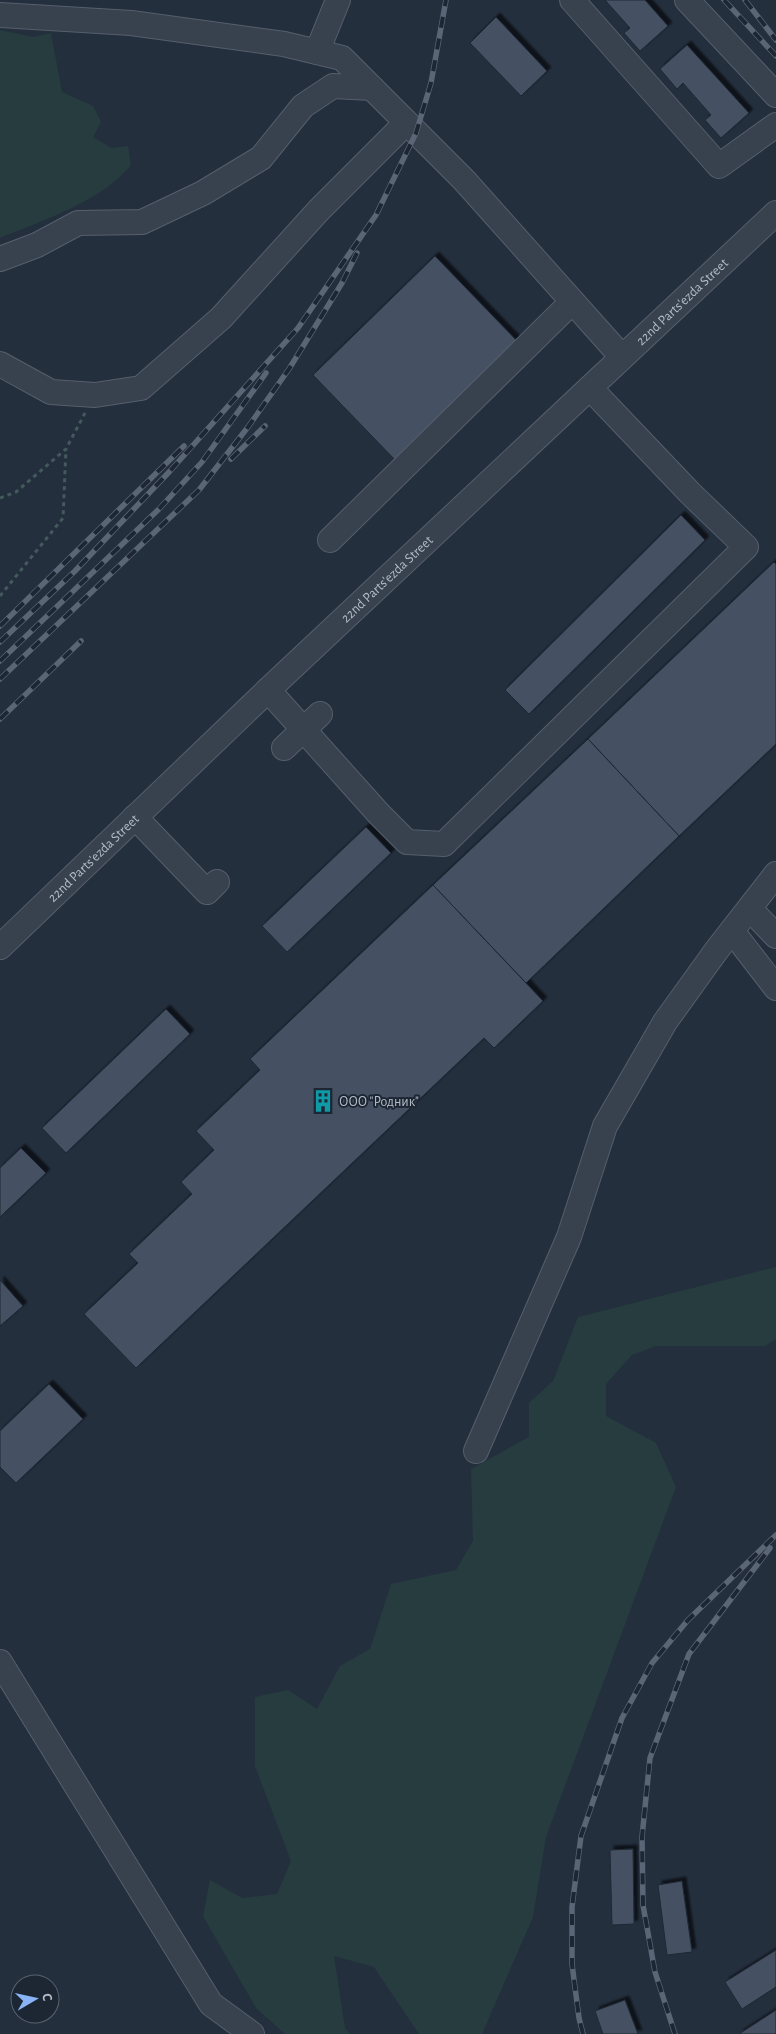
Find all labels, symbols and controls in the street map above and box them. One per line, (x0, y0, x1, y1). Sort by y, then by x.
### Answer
street label: 22nd Parts'ezda Street (634, 256, 731, 348)
street label: 22nd Parts'ezda Street (339, 533, 436, 626)
street label: 22nd Parts'ezda Street (46, 812, 142, 905)
building icon: ООО "Родник" (310, 1088, 336, 1114)
place label: ООО "Родник" (339, 1095, 419, 1109)
north arrow (10, 1974, 60, 2024)
text: С (39, 1992, 54, 2002)

